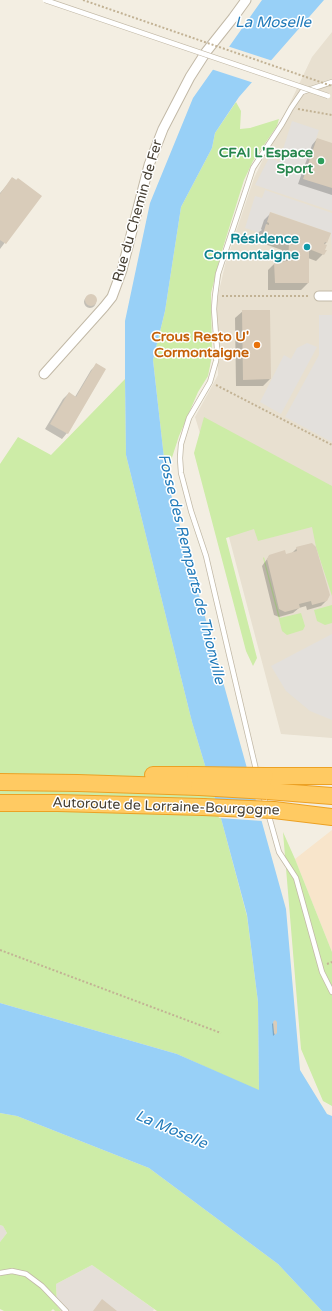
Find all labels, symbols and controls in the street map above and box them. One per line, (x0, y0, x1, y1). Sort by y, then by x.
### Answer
water label: La Moselle (235, 14, 311, 32)
street label: Rue du Chemin de Fer (110, 138, 166, 284)
place label: CFAI L'Espace Sport (219, 145, 313, 178)
marker: CFAI L'Espace Sport (316, 156, 326, 166)
place label: Résidence Cormontaigne (204, 231, 299, 264)
marker: Résidence Cormontaigne (302, 242, 312, 252)
place label: Crous Resto U' Cormontaigne (151, 329, 249, 362)
marker: Crous Resto U' Cormontaigne (252, 340, 262, 350)
water label: Fosse des Remparts de Thionville (154, 452, 228, 686)
street label: Autoroute de Lorraine-Bourgogne (52, 795, 280, 819)
water label: La Moselle (132, 1107, 210, 1153)

